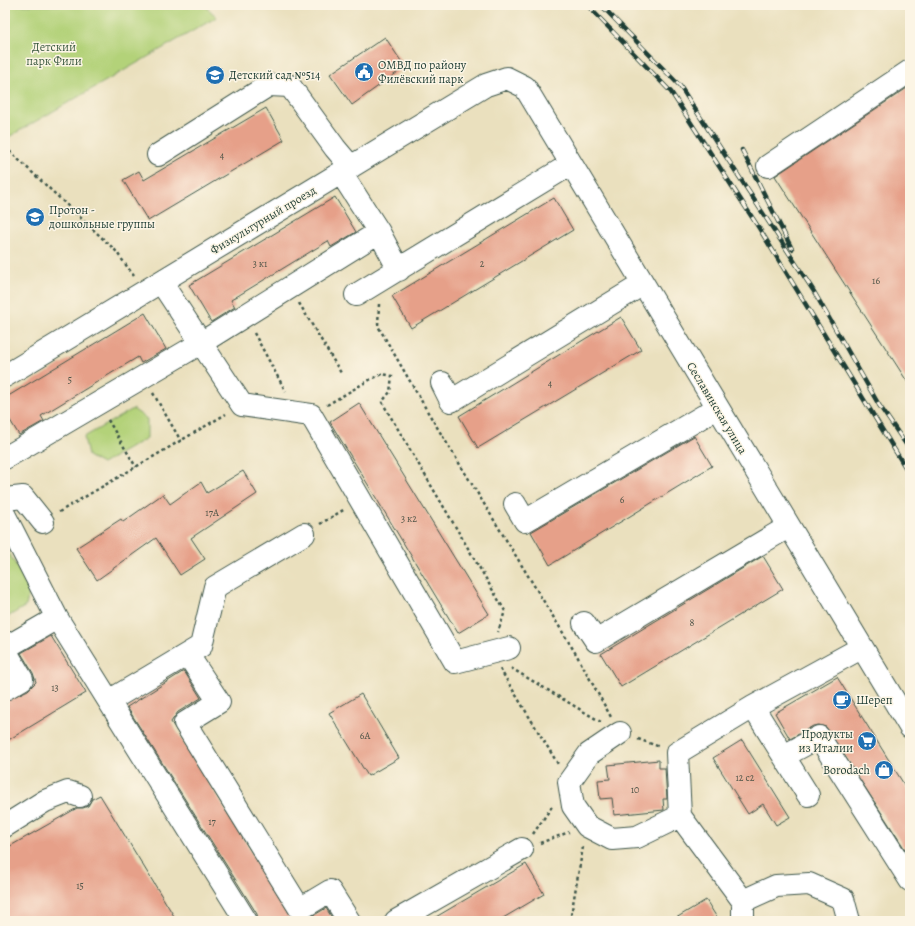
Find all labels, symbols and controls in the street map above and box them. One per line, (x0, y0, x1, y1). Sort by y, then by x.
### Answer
park label: Детский парк Фили (26, 39, 82, 69)
place label: ОМВД по району Филёвский парк (378, 57, 467, 87)
public building icon: ОМВД по району Филёвский парк (353, 61, 375, 83)
school or university icon: Детский сад №514 (204, 64, 226, 86)
place label: Детский сад №514 (229, 67, 321, 83)
house number: 4 (220, 149, 225, 162)
street label: Физкультурный проезд (207, 182, 319, 258)
place label: Протон - дошкольные группы (48, 202, 155, 232)
school or university icon: Протон - дошкольные группы (24, 206, 46, 228)
house number: 3 к1 (253, 257, 268, 270)
house number: 2 (480, 257, 485, 270)
house number: 16 (872, 274, 880, 287)
street label: Сеславинская улица (683, 359, 751, 457)
house number: 5 (68, 373, 72, 386)
house number: 4 (548, 377, 553, 390)
house number: 6 (620, 493, 625, 506)
house number: 17А (205, 506, 219, 519)
house number: 3 к2 (401, 512, 417, 525)
house number: 8 (690, 616, 695, 629)
house number: 13 (51, 681, 59, 694)
cafe icon: Шереп (831, 689, 853, 711)
place label: Шереп (856, 692, 893, 708)
place label: Продукты из Италии (799, 726, 853, 756)
house number: 6А (360, 729, 370, 742)
supermarket icon: Продукты из Италии (856, 730, 878, 752)
shop icon: Borodach (873, 759, 895, 781)
place label: Borodach (823, 762, 871, 778)
house number: 12 с2 (735, 771, 755, 784)
house number: 10 (631, 783, 639, 796)
house number: 17 (208, 815, 217, 828)
house number: 15 (76, 879, 84, 892)

